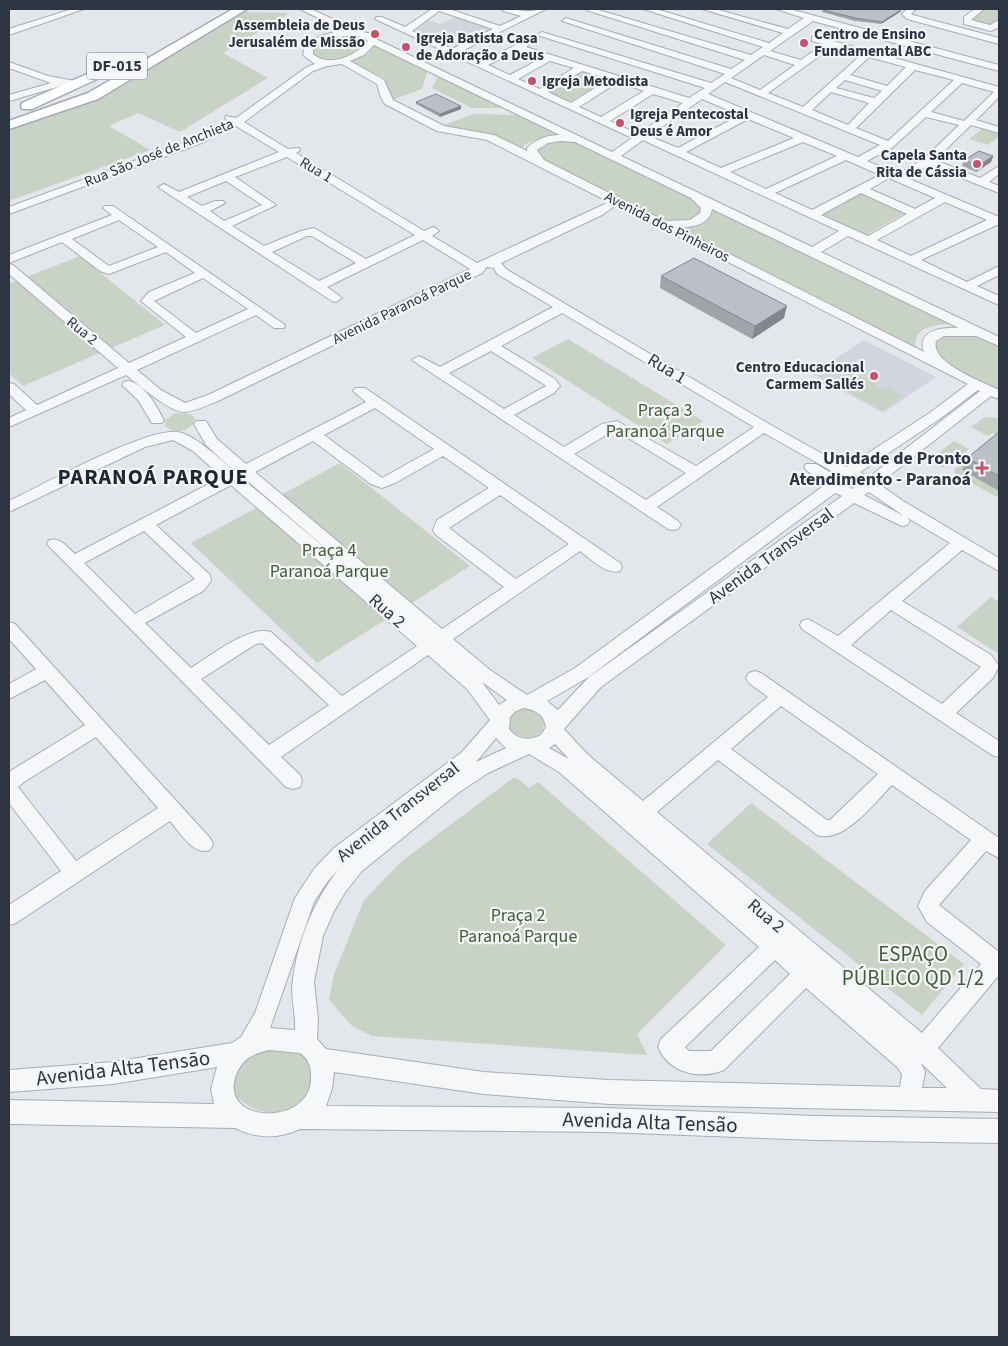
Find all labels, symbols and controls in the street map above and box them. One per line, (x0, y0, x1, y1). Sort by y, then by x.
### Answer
place label: Assembleia de Deus Jerusalém de Missão (228, 15, 365, 53)
place label: Centro de Ensino Fundamental ABC (814, 24, 932, 62)
marker: Assembleia de Deus Jerusalém de Missão (369, 28, 381, 40)
place label: Igreja Batista Casa de Adoração a Deus (416, 28, 544, 66)
marker: Centro de Ensino Fundamental ABC (798, 37, 810, 49)
marker: Igreja Batista Casa de Adoração a Deus (400, 41, 412, 53)
road number: DF-015 (87, 52, 147, 80)
place label: Igreja Metodista (542, 71, 649, 92)
marker: Igreja Metodista (526, 75, 538, 87)
place label: Igreja Pentecostal Deus é Amor (630, 104, 749, 142)
street label: Rua São José de Anchieta (81, 113, 237, 193)
marker: Igreja Pentecostal Deus é Amor (614, 117, 626, 129)
place label: Capela Santa Rita de Cássia (876, 145, 967, 183)
street label: Rua 1 (296, 152, 336, 188)
marker: Capela Santa Rita de Cássia (971, 158, 983, 170)
street label: Avenida dos Pinheiros (601, 186, 733, 268)
street label: Avenida Paranoá Parque (329, 264, 475, 350)
street label: Rua 2 (62, 312, 102, 350)
street label: Rua 1 (643, 348, 691, 390)
place label: Centro Educacional Carmem Sallés (736, 357, 865, 395)
marker: Centro Educacional Carmem Sallés (868, 370, 880, 382)
park label: Praça 3 Paranoá Parque (606, 398, 724, 444)
place label: Unidade de Pronto Atendimento - Paranoá (788, 446, 971, 492)
district label: PARANOÁ PARQUE (57, 461, 249, 493)
marker: Unidade de Pronto Atendimento - Paranoá (975, 461, 989, 475)
street label: Avenida Transversal (703, 502, 839, 610)
park label: Praça 4 Paranoá Parque (270, 538, 388, 584)
street label: Rua 2 (363, 588, 411, 634)
street label: Avenida Transversal (331, 756, 465, 868)
street label: Rua 2 (742, 893, 790, 939)
park label: Praça 2 Paranoá Parque (459, 903, 577, 949)
park label: ESPAÇO PÚBLICO QD 1/2 (842, 939, 984, 993)
street label: Avenida Alta Tensāo (34, 1042, 212, 1094)
street label: Avenida Alta Tensão (562, 1104, 738, 1140)

